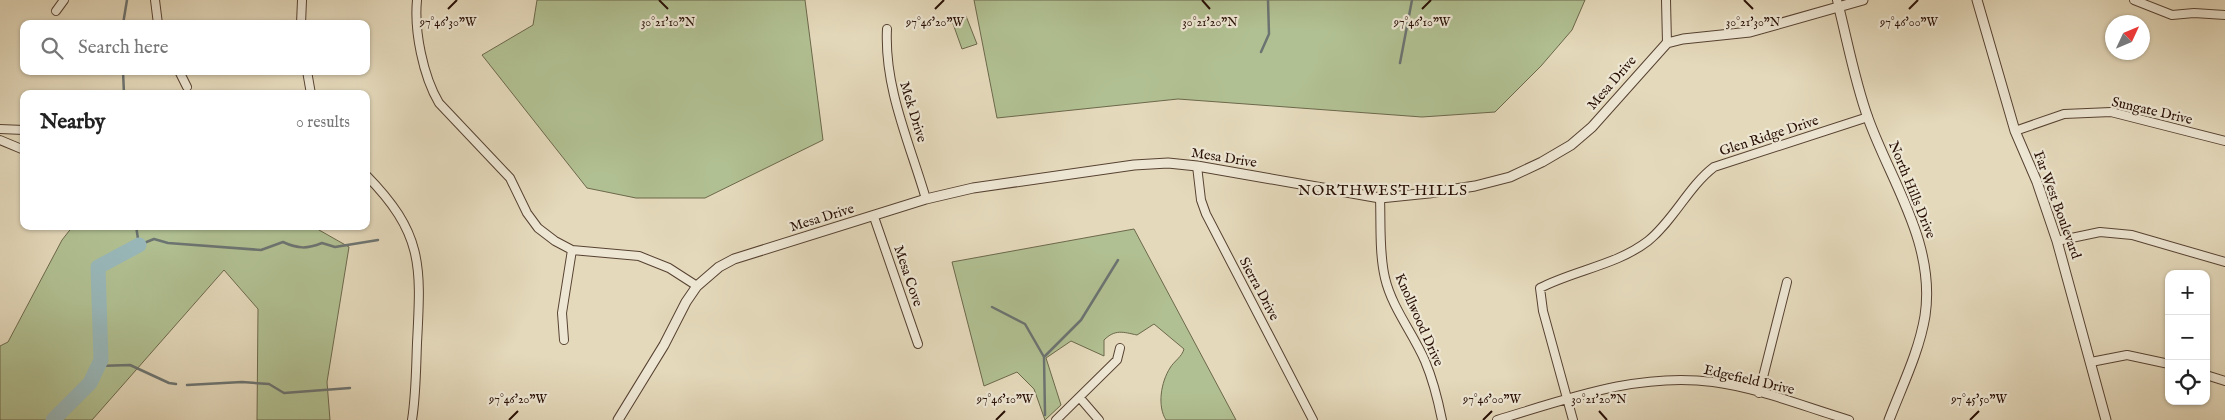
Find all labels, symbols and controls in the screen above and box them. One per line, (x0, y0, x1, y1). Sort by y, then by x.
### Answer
text: 97°46'30"W (419, 15, 477, 30)
text: 30°21'10"N (641, 15, 696, 30)
text: 97°46'20"W (905, 15, 964, 30)
text: 30°21'20"N (1182, 15, 1238, 30)
text: 97°46'10"W (1393, 15, 1451, 30)
text: 30°21'30"N (1726, 15, 1781, 30)
text: 97°46'00"W (1879, 15, 1939, 30)
north arrow (2105, 15, 2150, 60)
search box (20, 20, 370, 75)
icon: search (38, 34, 66, 62)
text: Search here (78, 36, 169, 60)
street label: Mesa Drive (1584, 52, 1641, 114)
street label: Mek Drive (895, 79, 931, 145)
street label: Sungate Drive (2110, 93, 2195, 129)
text: Nearby (40, 109, 105, 136)
street label: Glen Ridge Drive (1717, 111, 1821, 161)
text: 0 results (296, 113, 350, 133)
street label: North Hills Drive (1884, 139, 1940, 242)
street label: Mesa Drive (1190, 144, 1259, 172)
street label: Far West Boulevard (2029, 148, 2085, 262)
district label: NORTHWEST HILLS (1298, 181, 1468, 200)
street label: Mesa Drive (788, 200, 857, 236)
street label: Mesa Cove (889, 243, 927, 309)
street label: Sierra Drive (1235, 254, 1283, 324)
map controls (2165, 270, 2210, 405)
button: + (2165, 270, 2210, 315)
street label: Knollwood Drive (1390, 271, 1448, 370)
button: − (2165, 315, 2210, 360)
button: locate (2165, 360, 2210, 405)
street label: Edgefield Drive (1702, 361, 1797, 399)
text: 97°46'20"W (488, 392, 547, 407)
text: 97°46'10"W (976, 392, 1034, 407)
text: 97°46'00"W (1462, 392, 1522, 407)
text: 30°21'20"N (1571, 392, 1627, 407)
text: 97°45'50"W (1950, 392, 2007, 407)

